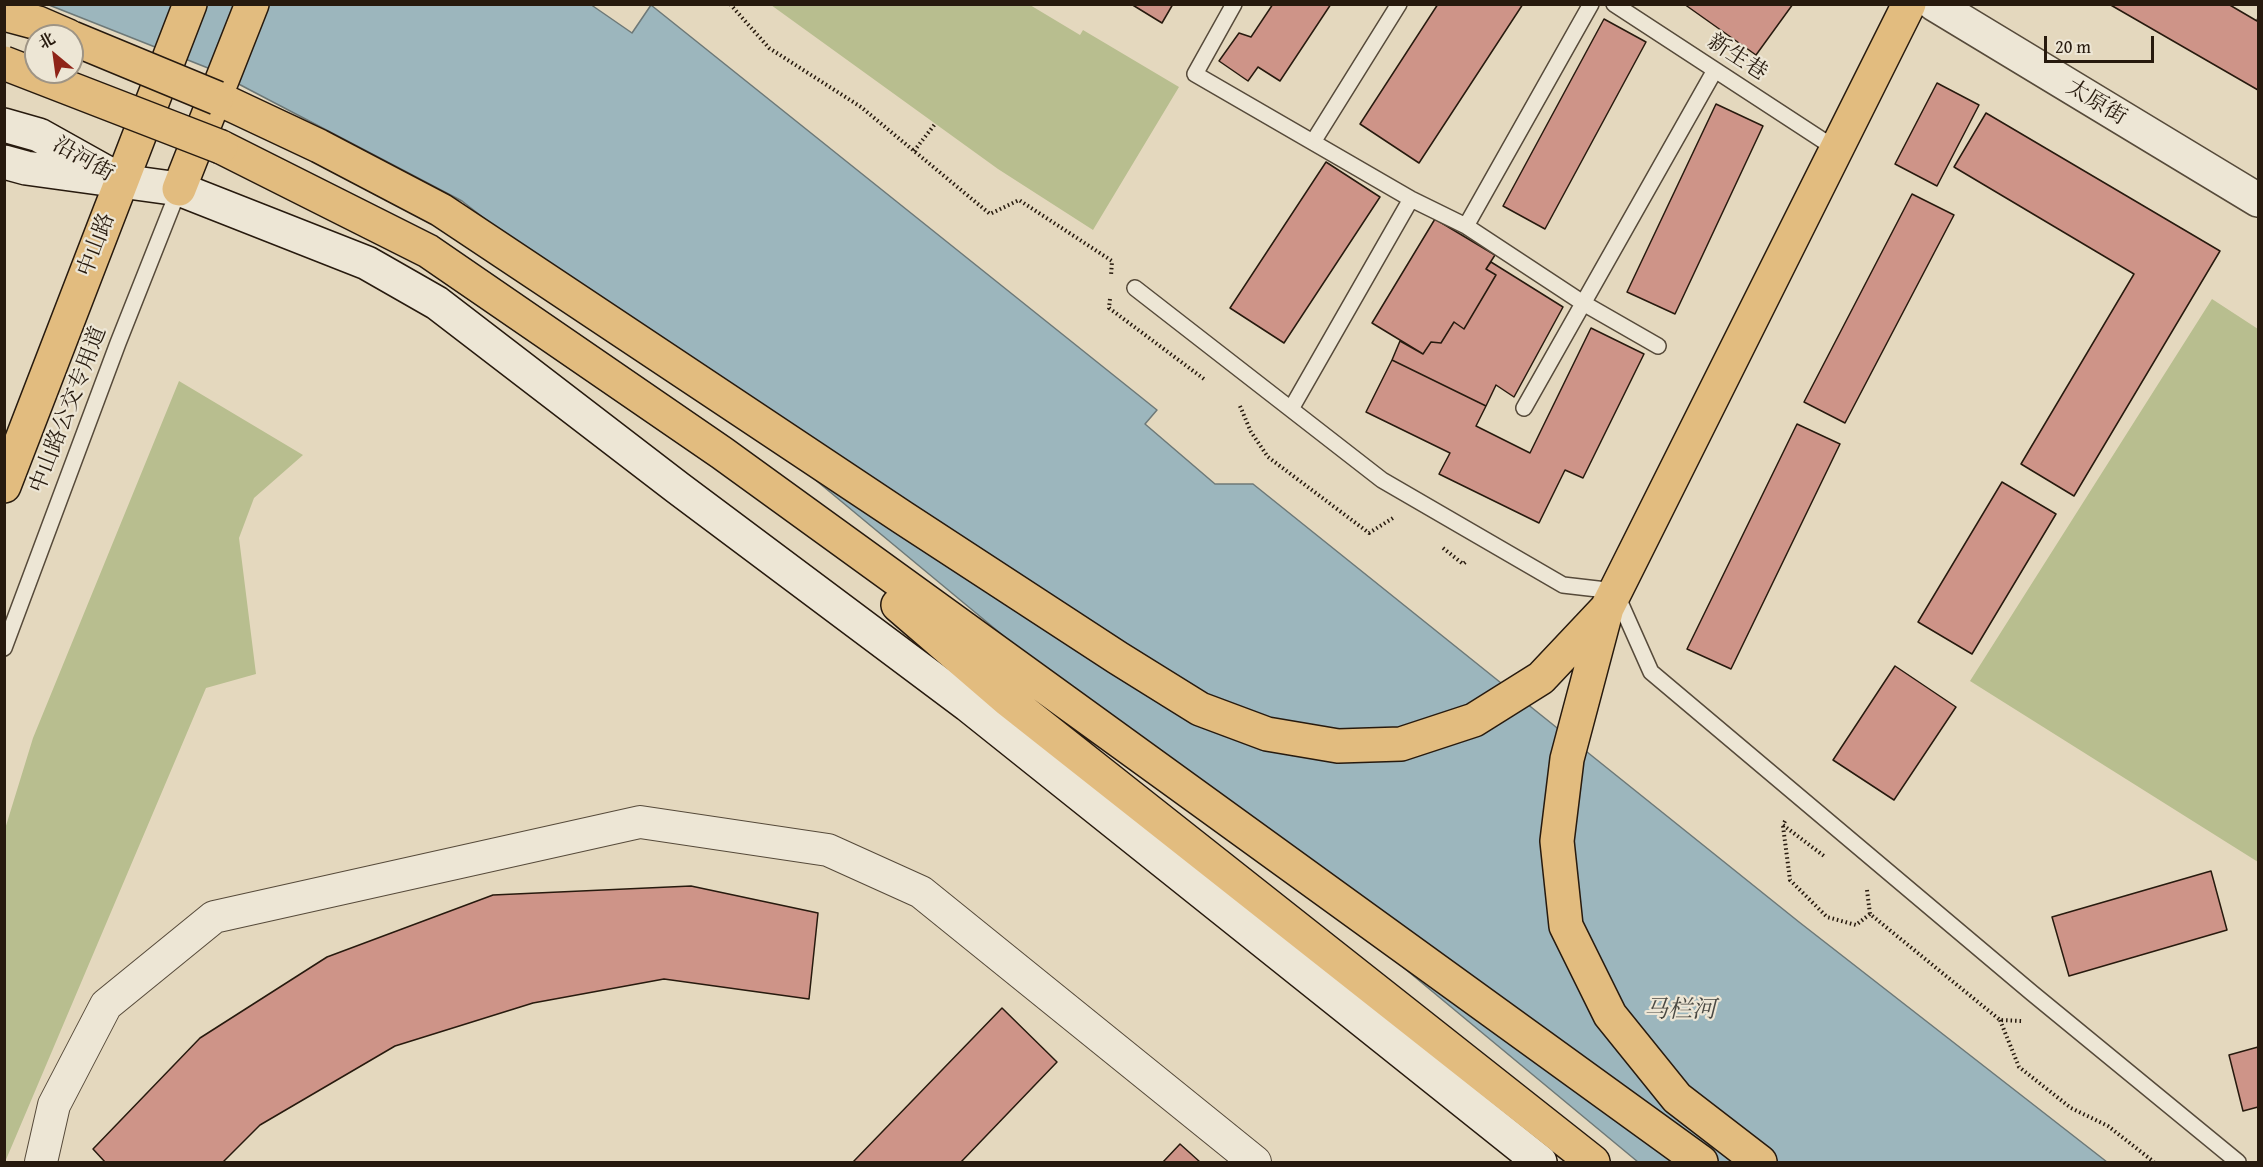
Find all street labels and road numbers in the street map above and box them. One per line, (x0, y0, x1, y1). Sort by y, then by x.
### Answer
street label: 新生巷 (1702, 29, 1772, 87)
street label: 太原街 (2061, 75, 2131, 131)
street label: 沿河街 (48, 132, 118, 188)
street label: 中山路 (73, 209, 121, 281)
street label: 中山路公交专用道 (25, 323, 113, 497)

